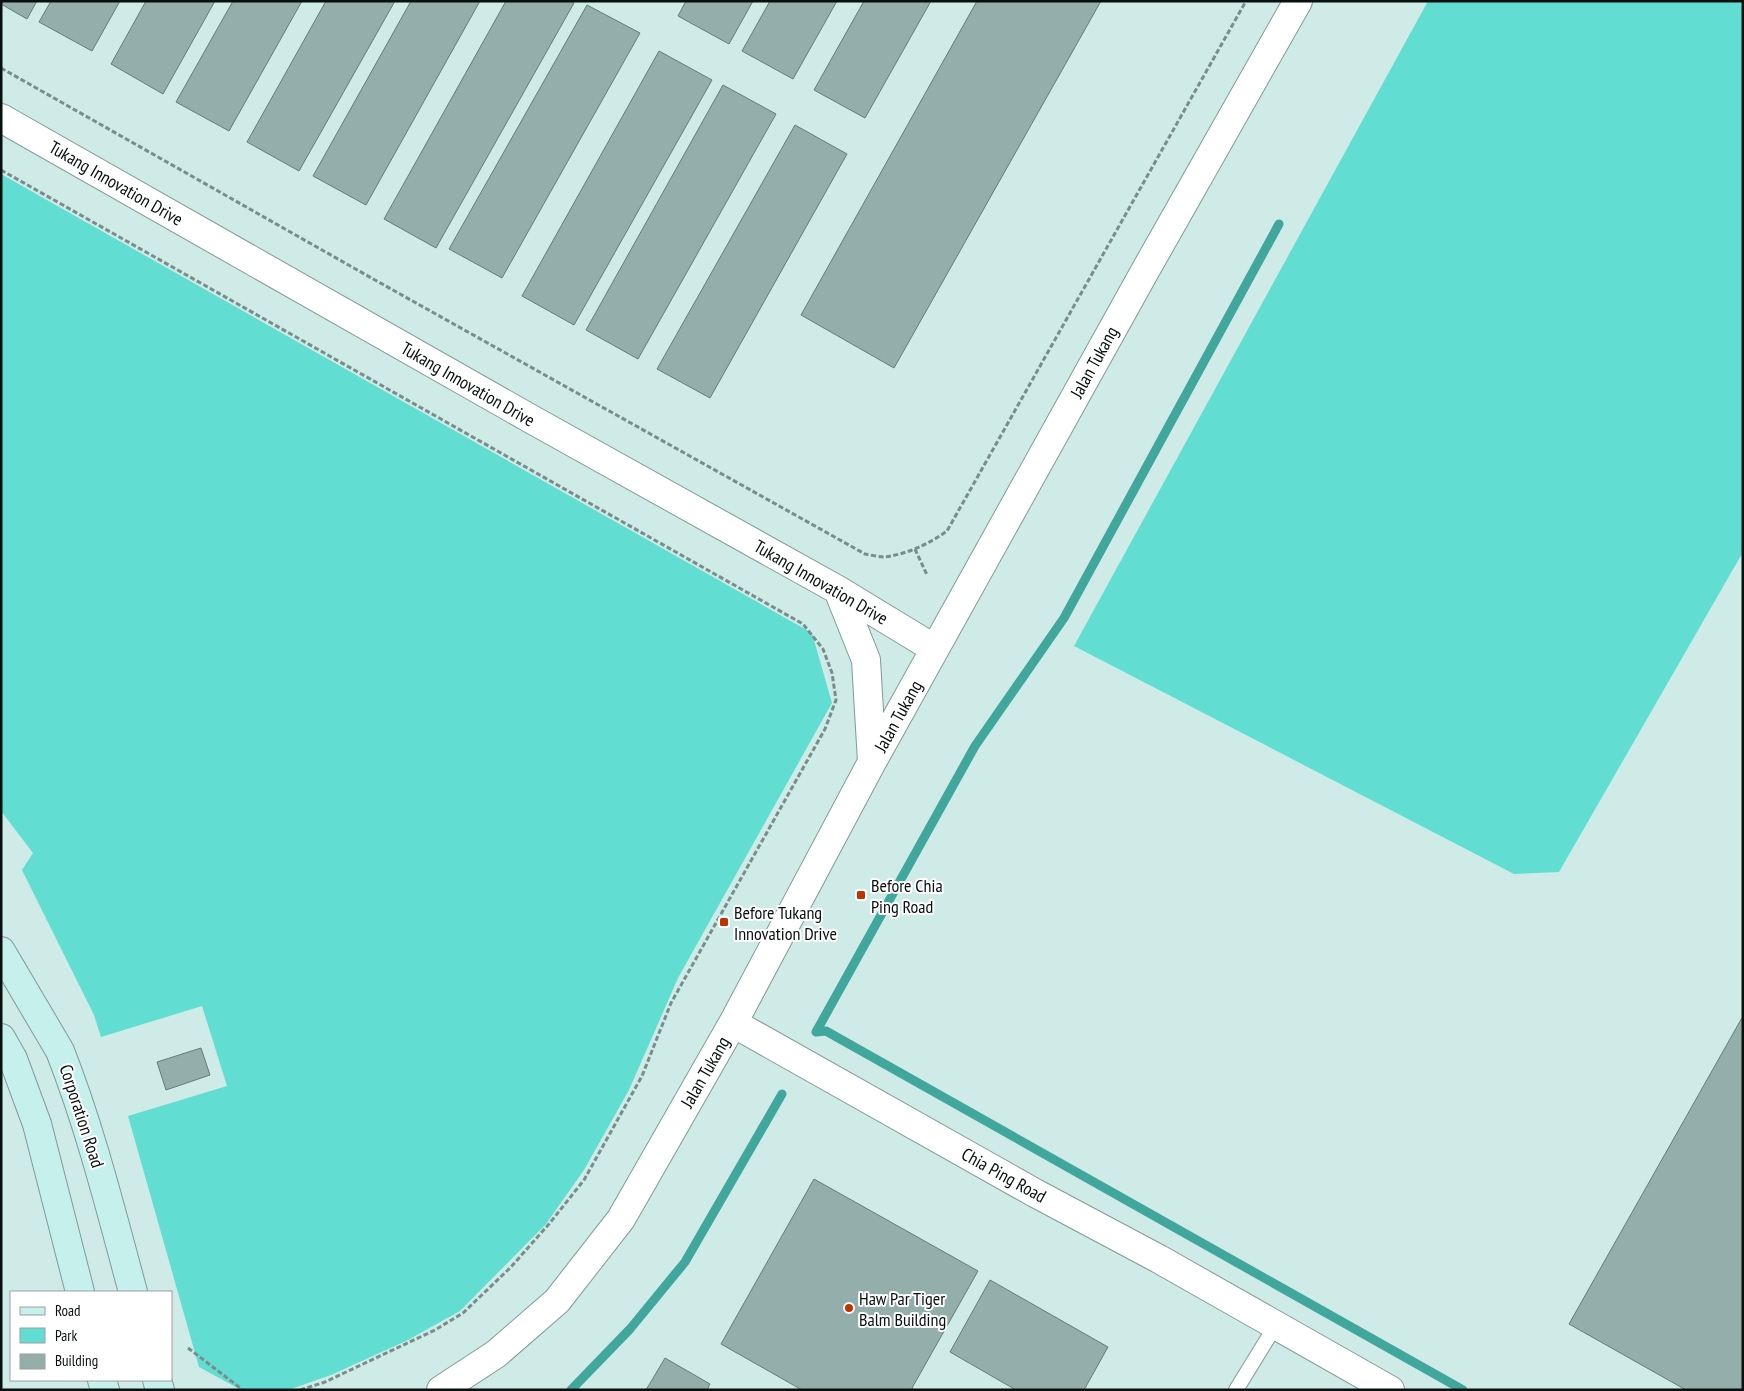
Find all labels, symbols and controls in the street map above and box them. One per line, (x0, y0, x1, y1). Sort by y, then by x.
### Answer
street label: Tukang Innovation Drive (45, 135, 187, 231)
street label: Jalan Tukang (1064, 322, 1123, 403)
street label: Tukang Innovation Drive (397, 336, 539, 432)
street label: Tukang Innovation Drive (750, 534, 892, 630)
street label: Jalan Tukang (868, 676, 927, 757)
place label: Before Chia Ping Road (871, 874, 943, 918)
marker: Before Chia Ping Road (855, 889, 867, 901)
place label: Before Tukang Innovation Drive (734, 901, 837, 945)
marker: Before Tukang Innovation Drive (718, 916, 730, 928)
street label: Jalan Tukang (675, 1032, 735, 1113)
street label: Corporation Road (54, 1061, 110, 1171)
street label: Chia Ping Road (958, 1142, 1050, 1208)
place label: Haw Par Tiger Balm Building (859, 1287, 946, 1331)
legend (10, 1291, 172, 1381)
text: Road (55, 1301, 81, 1320)
marker: Haw Par Tiger Balm Building (843, 1302, 855, 1314)
text: Park (55, 1326, 77, 1345)
text: Building (55, 1351, 98, 1370)

